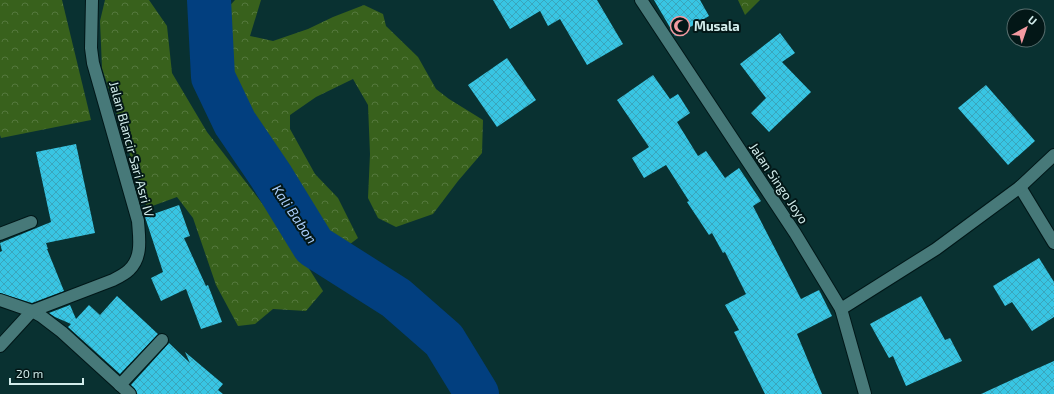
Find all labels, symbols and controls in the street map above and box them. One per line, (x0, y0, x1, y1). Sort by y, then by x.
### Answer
north arrow (1006, 8, 1046, 48)
text: U (1026, 13, 1040, 27)
mosque icon: Musala (669, 15, 691, 37)
place label: Musala (694, 18, 740, 34)
street label: Jalan Blancir Sari Asri IV (106, 79, 158, 219)
street label: Jalan Singo Joyo (746, 139, 812, 227)
water label: Kali Babon (269, 181, 321, 247)
scale bar (10, 360, 83, 386)
text: 20 m (16, 366, 43, 380)

